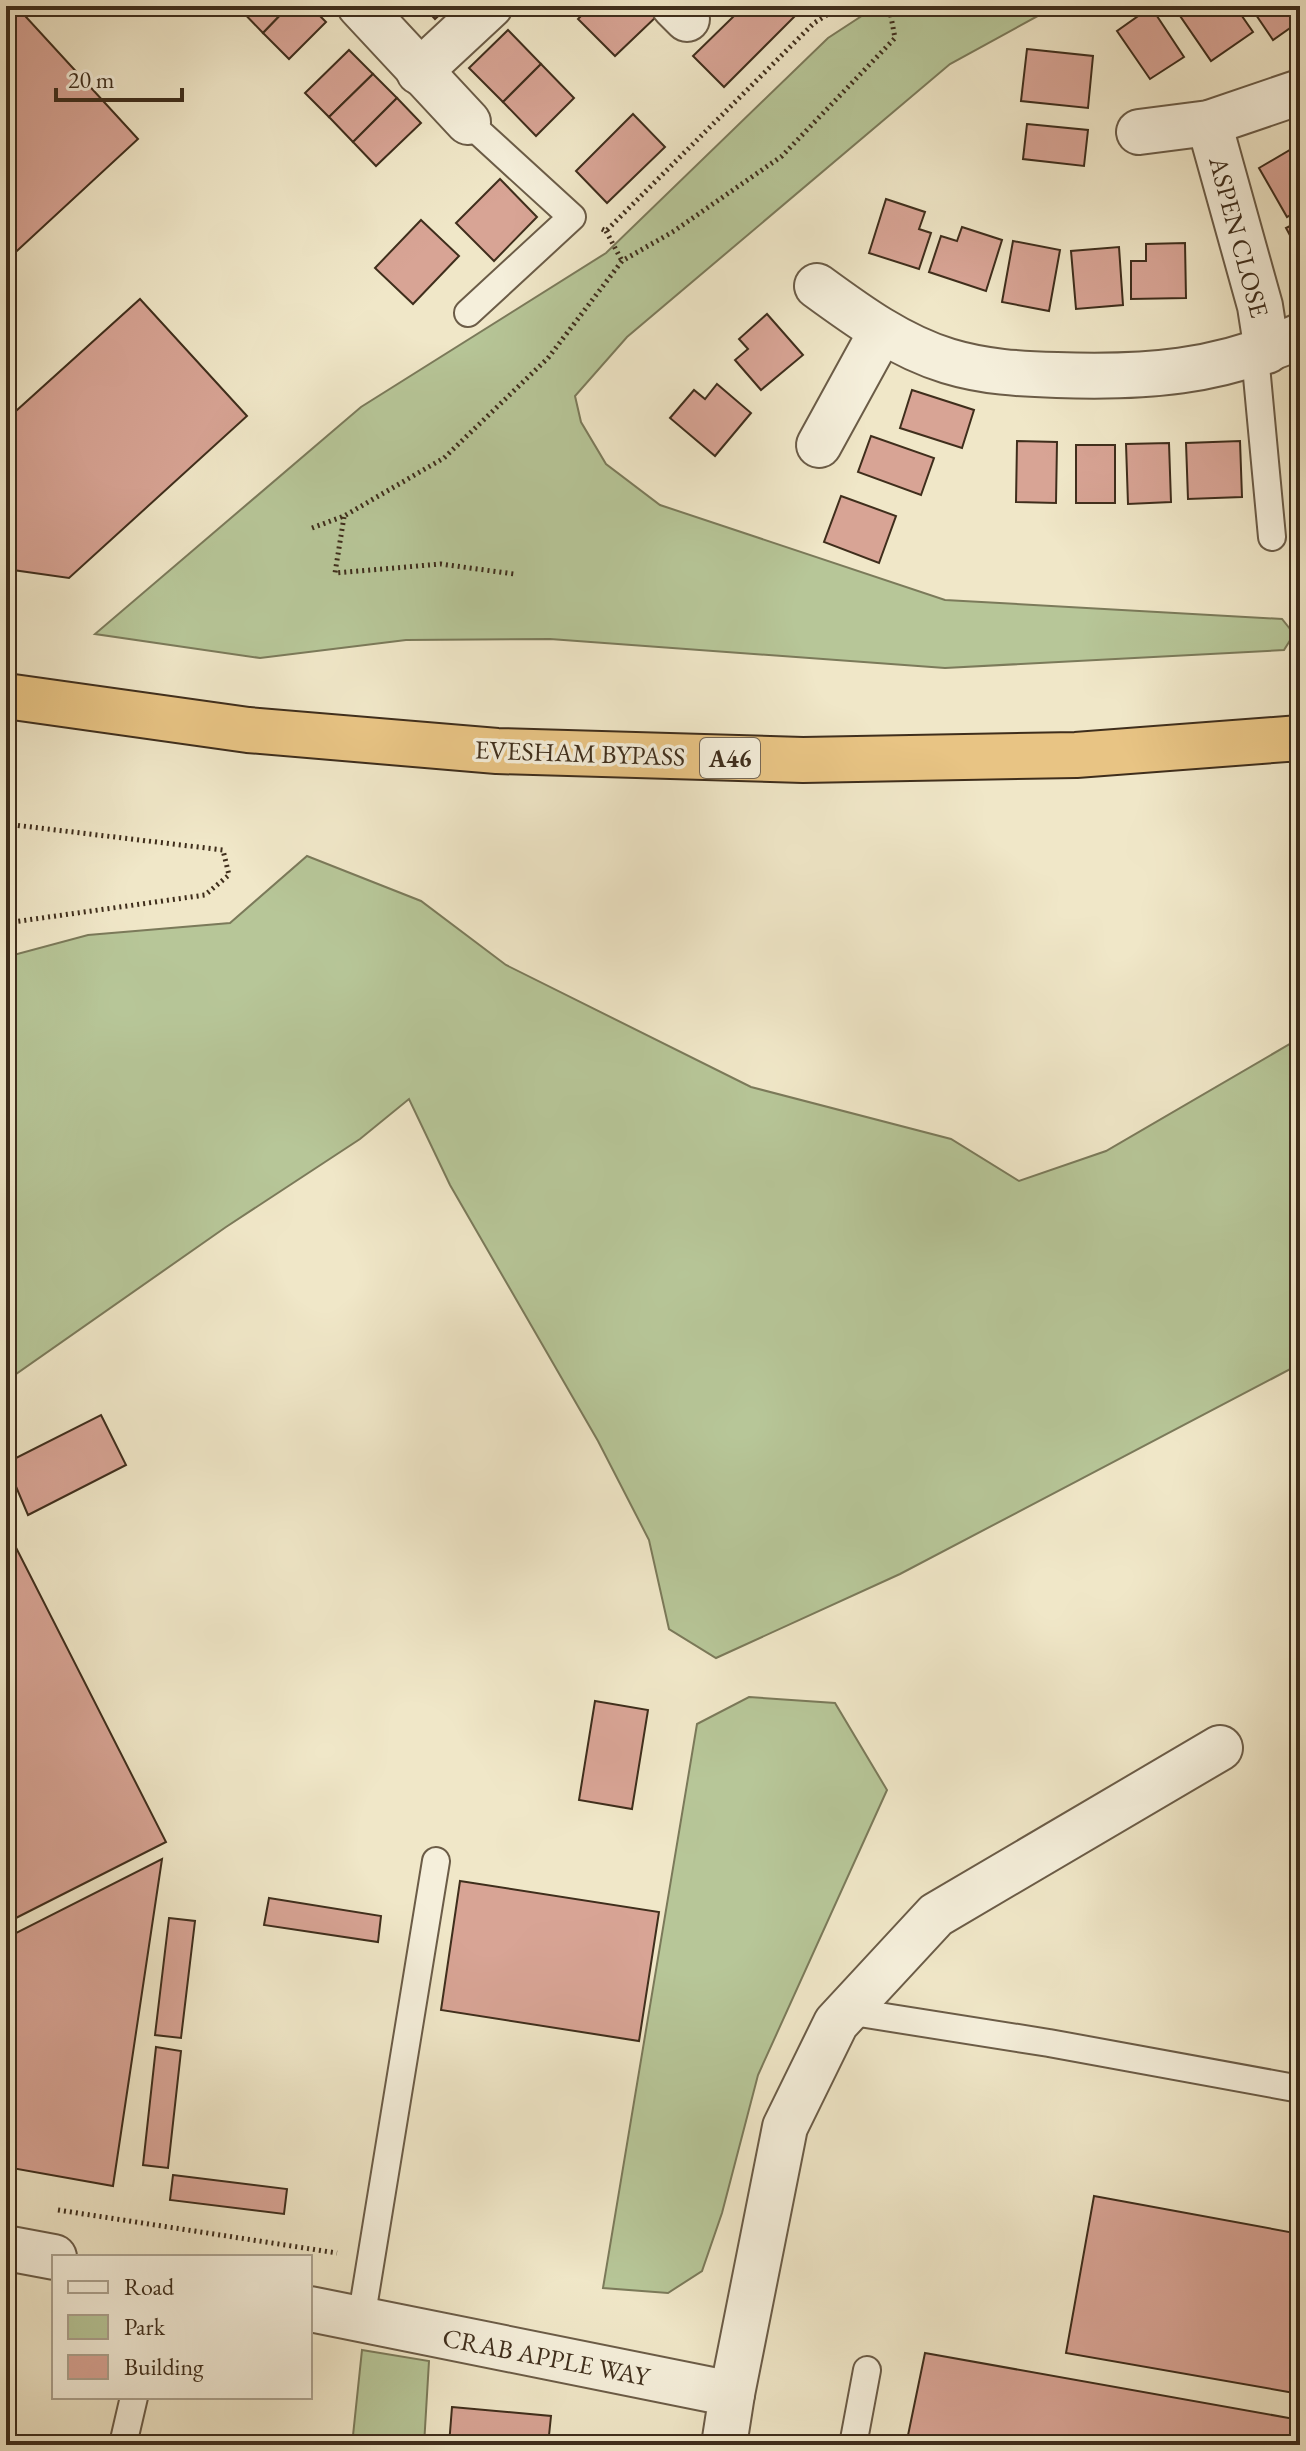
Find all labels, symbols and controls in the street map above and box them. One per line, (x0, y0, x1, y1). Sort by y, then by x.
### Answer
scale bar (56, 52, 182, 102)
text: 20 m (68, 64, 115, 95)
street label: ASPEN CLOSE (1201, 152, 1277, 321)
street label: EVESHAM BYPASS (474, 732, 686, 774)
road number: A46 (700, 738, 760, 778)
legend (52, 2255, 312, 2399)
text: Road (124, 2271, 175, 2302)
text: Park (124, 2311, 166, 2342)
street label: CRAB APPLE WAY (440, 2320, 654, 2394)
text: Building (124, 2351, 204, 2382)

